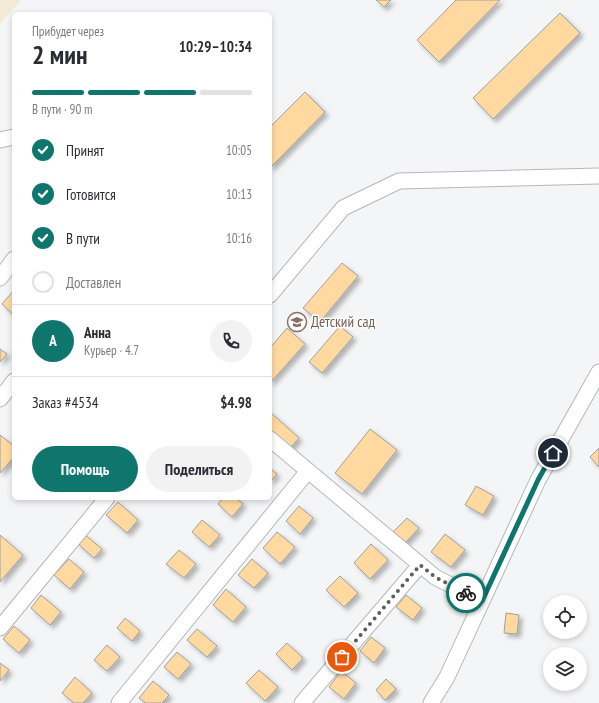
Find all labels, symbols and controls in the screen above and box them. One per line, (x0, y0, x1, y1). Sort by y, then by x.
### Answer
text: Прибудет через (32, 23, 104, 40)
text: 10:29–10:34 (179, 37, 252, 56)
text: 2 мин (32, 38, 87, 71)
text: В пути · 90 m (32, 101, 93, 118)
icon: check (32, 139, 54, 161)
text: Принят (66, 141, 104, 160)
text: 10:05 (226, 142, 252, 159)
icon: check (32, 183, 54, 205)
text: Готовится (66, 185, 116, 204)
text: 10:13 (226, 186, 252, 203)
icon: check (32, 227, 54, 249)
text: В пути (66, 229, 100, 248)
text: 10:16 (226, 230, 252, 247)
text: Доставлен (66, 273, 121, 292)
school or university icon: Детский сад (286, 311, 308, 333)
place label: Детский сад (311, 312, 376, 331)
button: phone (210, 320, 252, 362)
text: Анна (84, 323, 111, 342)
text: А (49, 331, 57, 350)
text: Курьер · 4.7 (84, 342, 139, 359)
text: Заказ #4534 (32, 393, 99, 412)
text: $4.98 (220, 393, 252, 412)
pin (536, 436, 570, 470)
icon: home (542, 442, 564, 464)
button: Помощь (32, 446, 138, 492)
button: Поделиться (146, 446, 252, 492)
courier (446, 573, 486, 613)
icon: bike (455, 582, 477, 604)
map controls (543, 595, 587, 691)
button: locate (543, 595, 587, 639)
pin (325, 640, 359, 674)
icon: bag (331, 646, 353, 668)
button: layers (543, 647, 587, 691)

